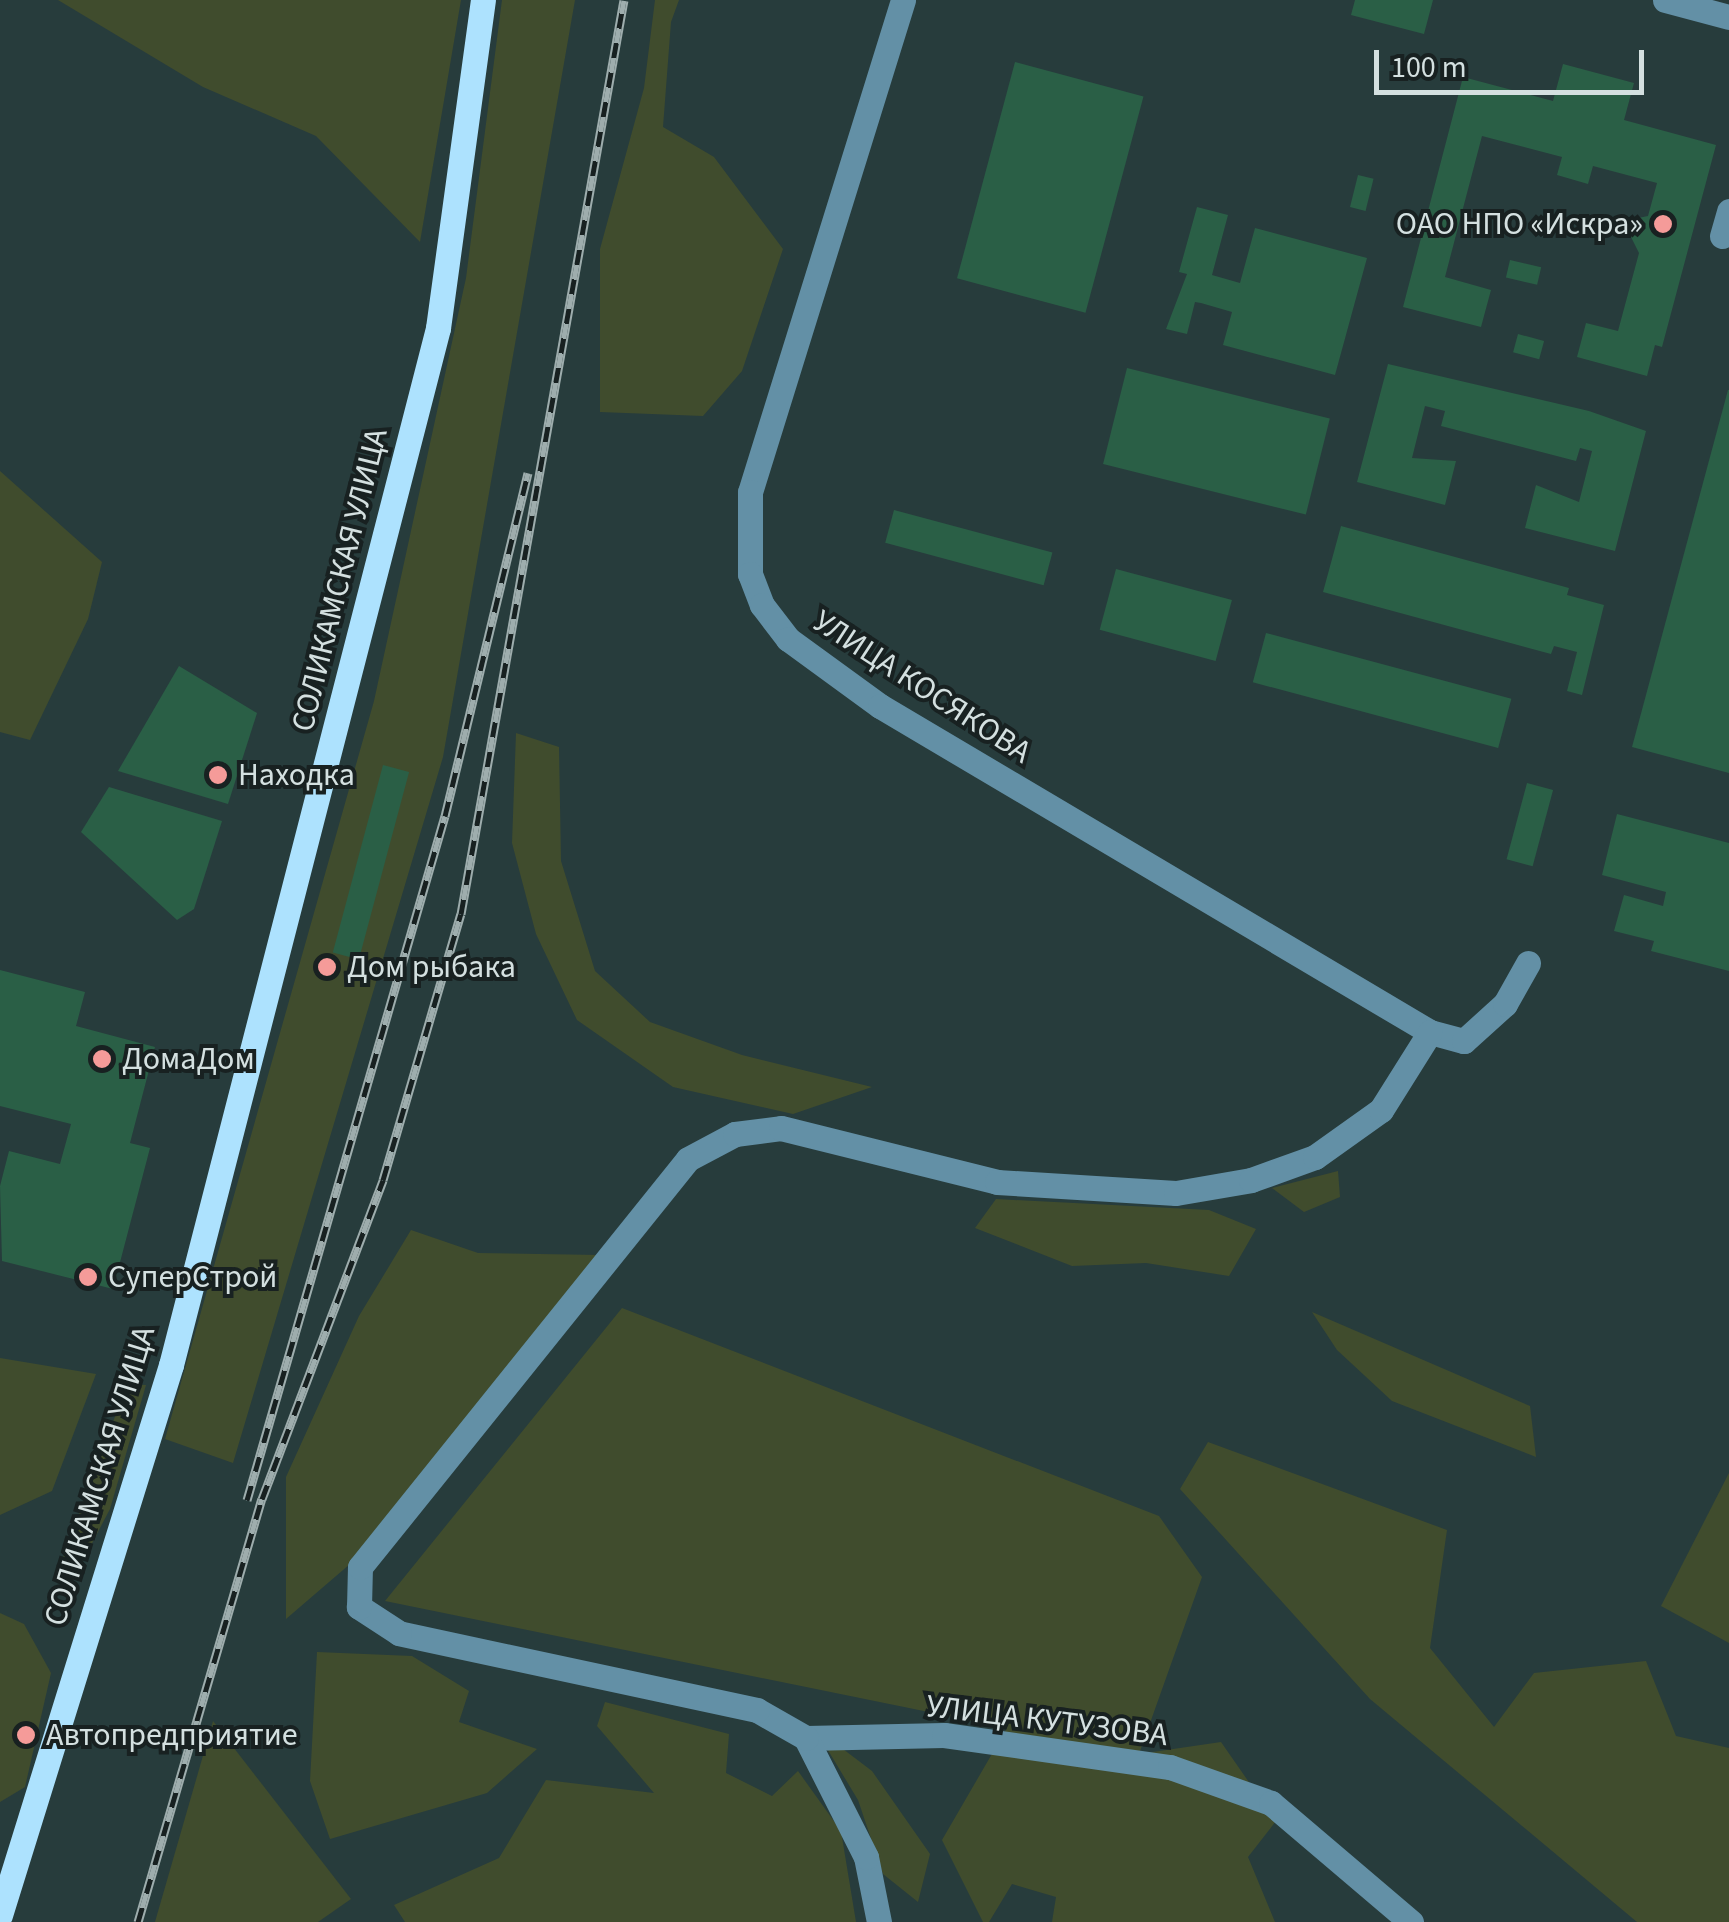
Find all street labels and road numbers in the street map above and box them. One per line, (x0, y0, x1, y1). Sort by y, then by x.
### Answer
street label: СОЛИКАМСКАЯ УЛИЦА (284, 424, 396, 736)
street label: УЛИЦА КОСЯКОВА (806, 602, 1038, 772)
street label: СОЛИКАМСКАЯ УЛИЦА (36, 1322, 164, 1630)
street label: УЛИЦА КУТУЗОВА (924, 1687, 1170, 1755)

